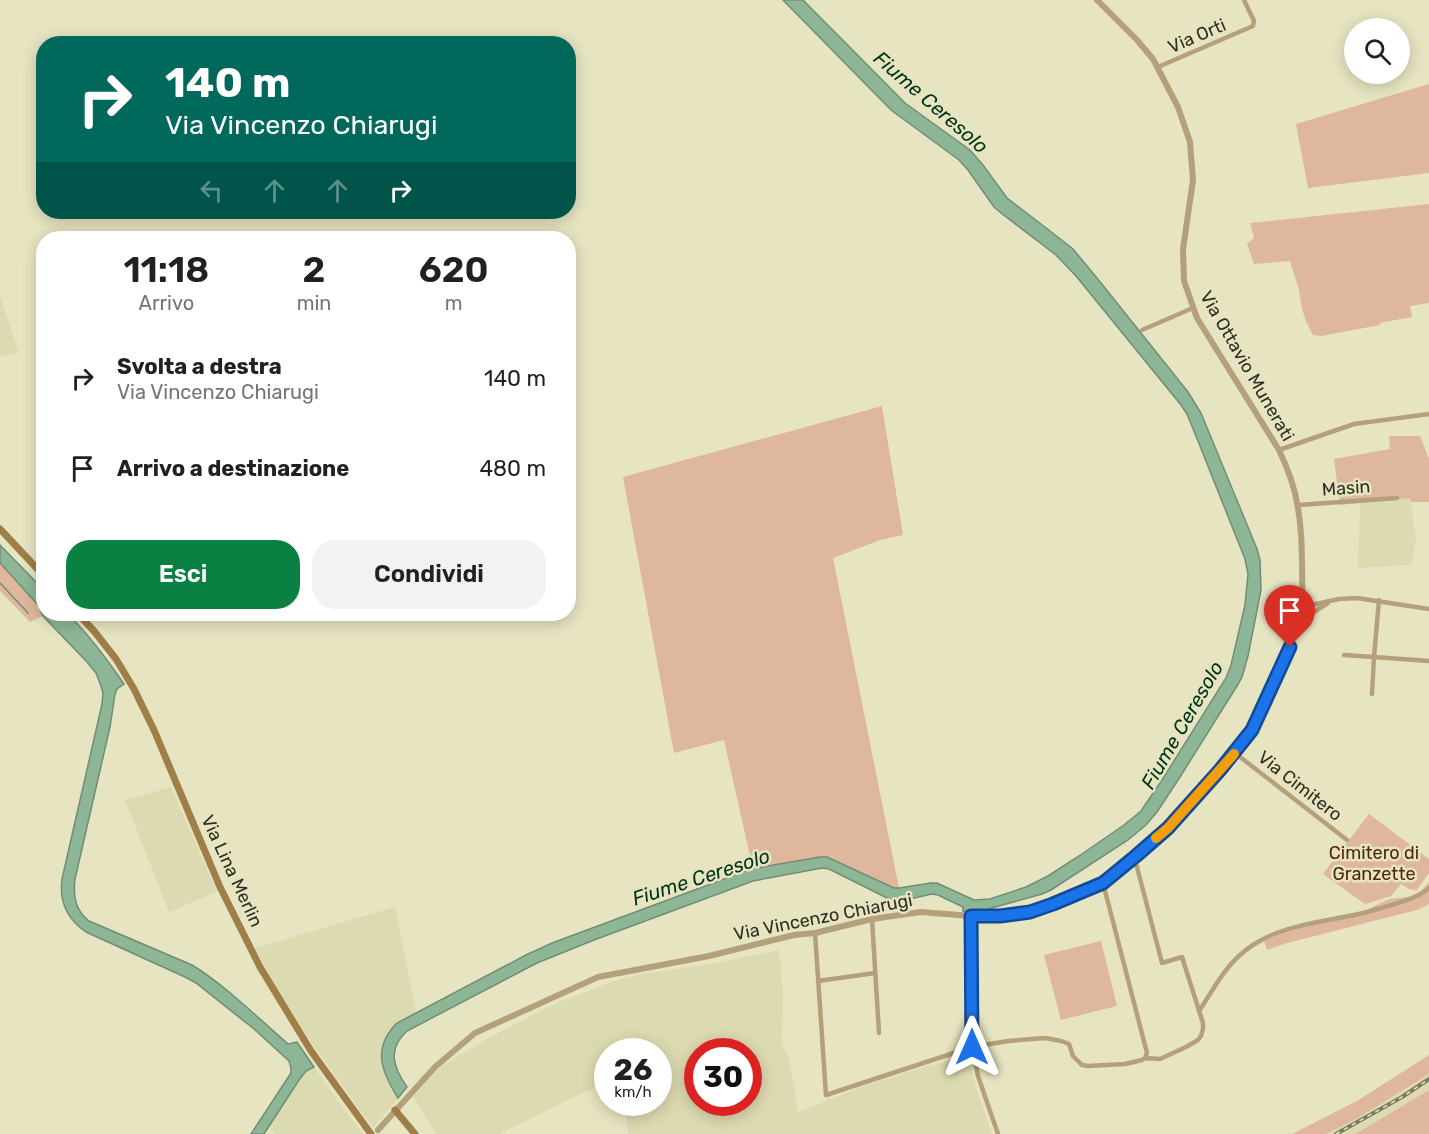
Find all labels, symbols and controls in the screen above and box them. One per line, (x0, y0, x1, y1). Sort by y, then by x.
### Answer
street label: Via Orti (1165, 14, 1229, 58)
map controls (1344, 18, 1410, 84)
button: search (1344, 18, 1410, 84)
water label: Fiume Ceresolo (869, 46, 993, 158)
text: 140 m (165, 58, 291, 108)
icon: right (66, 60, 144, 138)
text: Via Vincenzo Chiarugi (165, 109, 438, 141)
icon: left (195, 174, 228, 207)
icon: ahead (258, 174, 291, 207)
icon: ahead (321, 174, 354, 207)
icon: right (384, 174, 417, 207)
text: 11:18 (123, 248, 209, 291)
text: 2 (303, 248, 325, 291)
text: 620 (419, 248, 489, 291)
street label: Via Ottavio Munerati (1195, 287, 1299, 445)
text: Arrivo (139, 291, 194, 315)
text: min (297, 291, 331, 315)
text: m (445, 291, 463, 315)
text: Svolta a destra (117, 353, 282, 380)
icon: right (66, 362, 99, 395)
text: 140 m (484, 365, 546, 392)
text: Via Vincenzo Chiarugi (117, 380, 319, 404)
icon: arrive (66, 452, 99, 485)
text: Arrivo a destinazione (117, 455, 349, 482)
text: 480 m (479, 455, 546, 482)
street label: Masin (1321, 475, 1371, 501)
button: Esci (66, 540, 300, 609)
button: Condividi (312, 540, 546, 609)
pin (1264, 585, 1315, 647)
icon: arrive (1273, 594, 1306, 627)
water label: Fiume Ceresolo (1136, 657, 1228, 793)
street label: Via Cimitero (1253, 746, 1347, 826)
street label: Via Lina Merlin (196, 812, 268, 930)
park label: Cimitero di Granzette (1329, 842, 1419, 885)
water label: Fiume Ceresolo (629, 843, 773, 911)
street label: Via Vincenzo Chiarugi (732, 889, 914, 945)
position arrow (940, 1015, 1004, 1079)
speed limit sign: 30 (684, 1038, 762, 1116)
text: 26 (613, 1052, 653, 1088)
text: km/h (614, 1083, 652, 1101)

